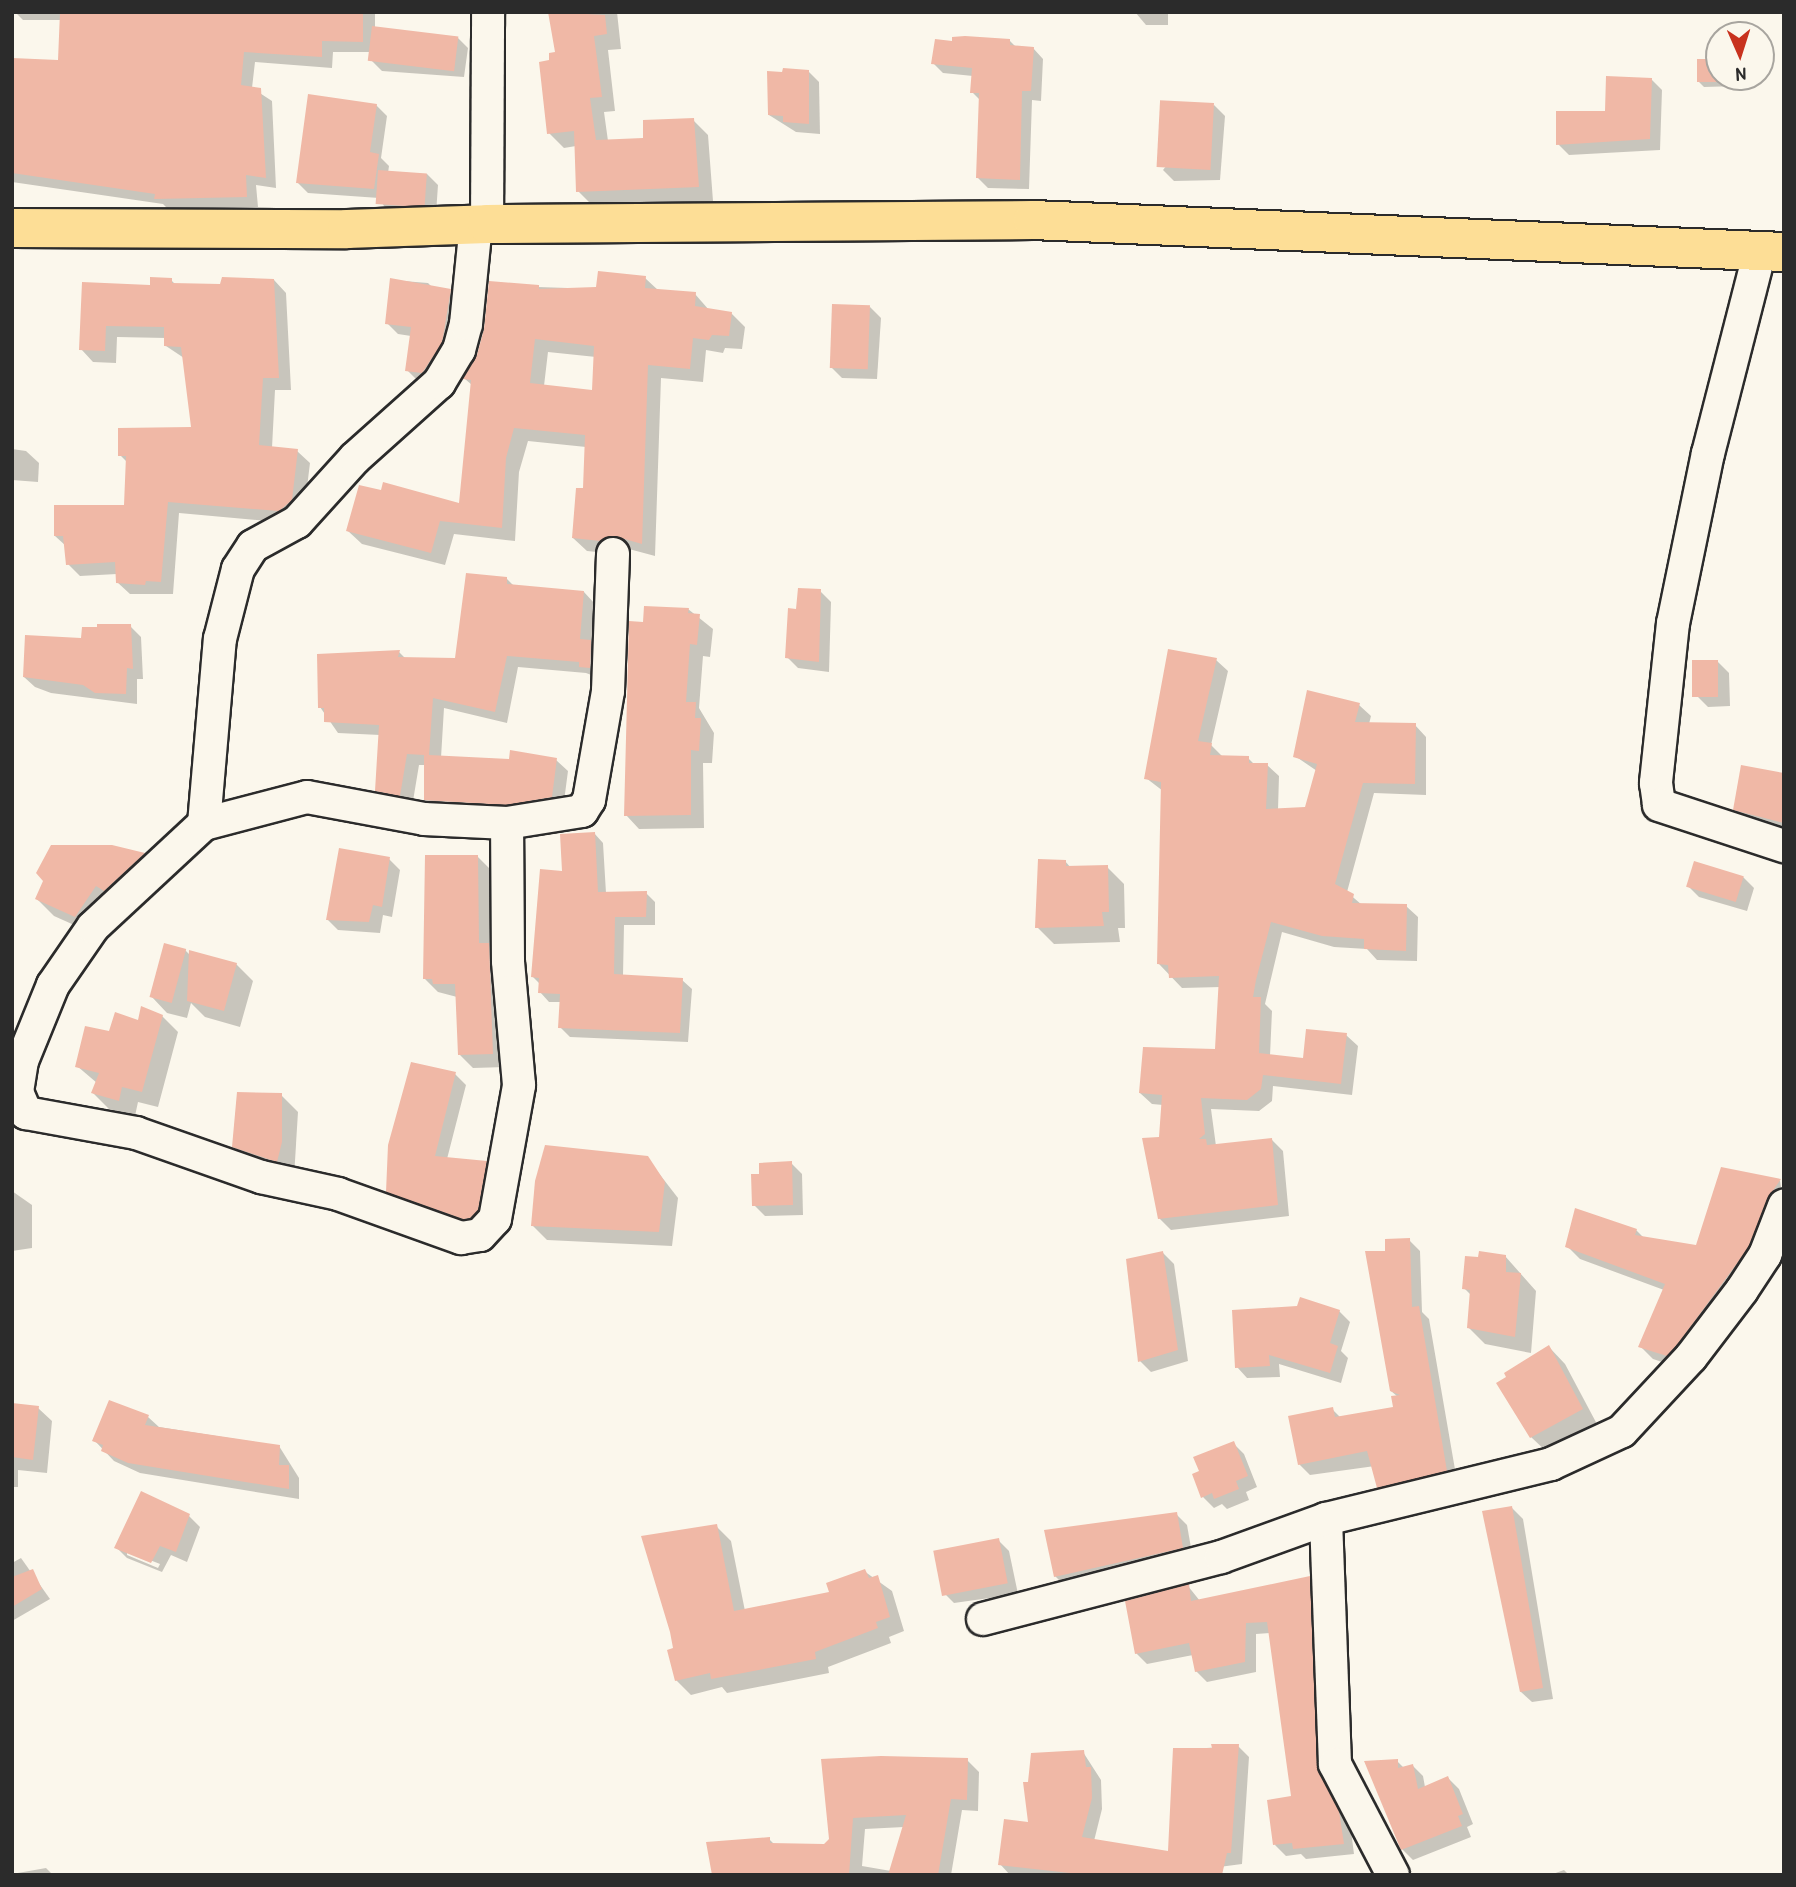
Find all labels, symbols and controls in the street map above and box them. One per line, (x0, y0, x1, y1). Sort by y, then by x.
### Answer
north arrow (1705, 21, 1775, 91)
text: N (1735, 62, 1747, 88)

